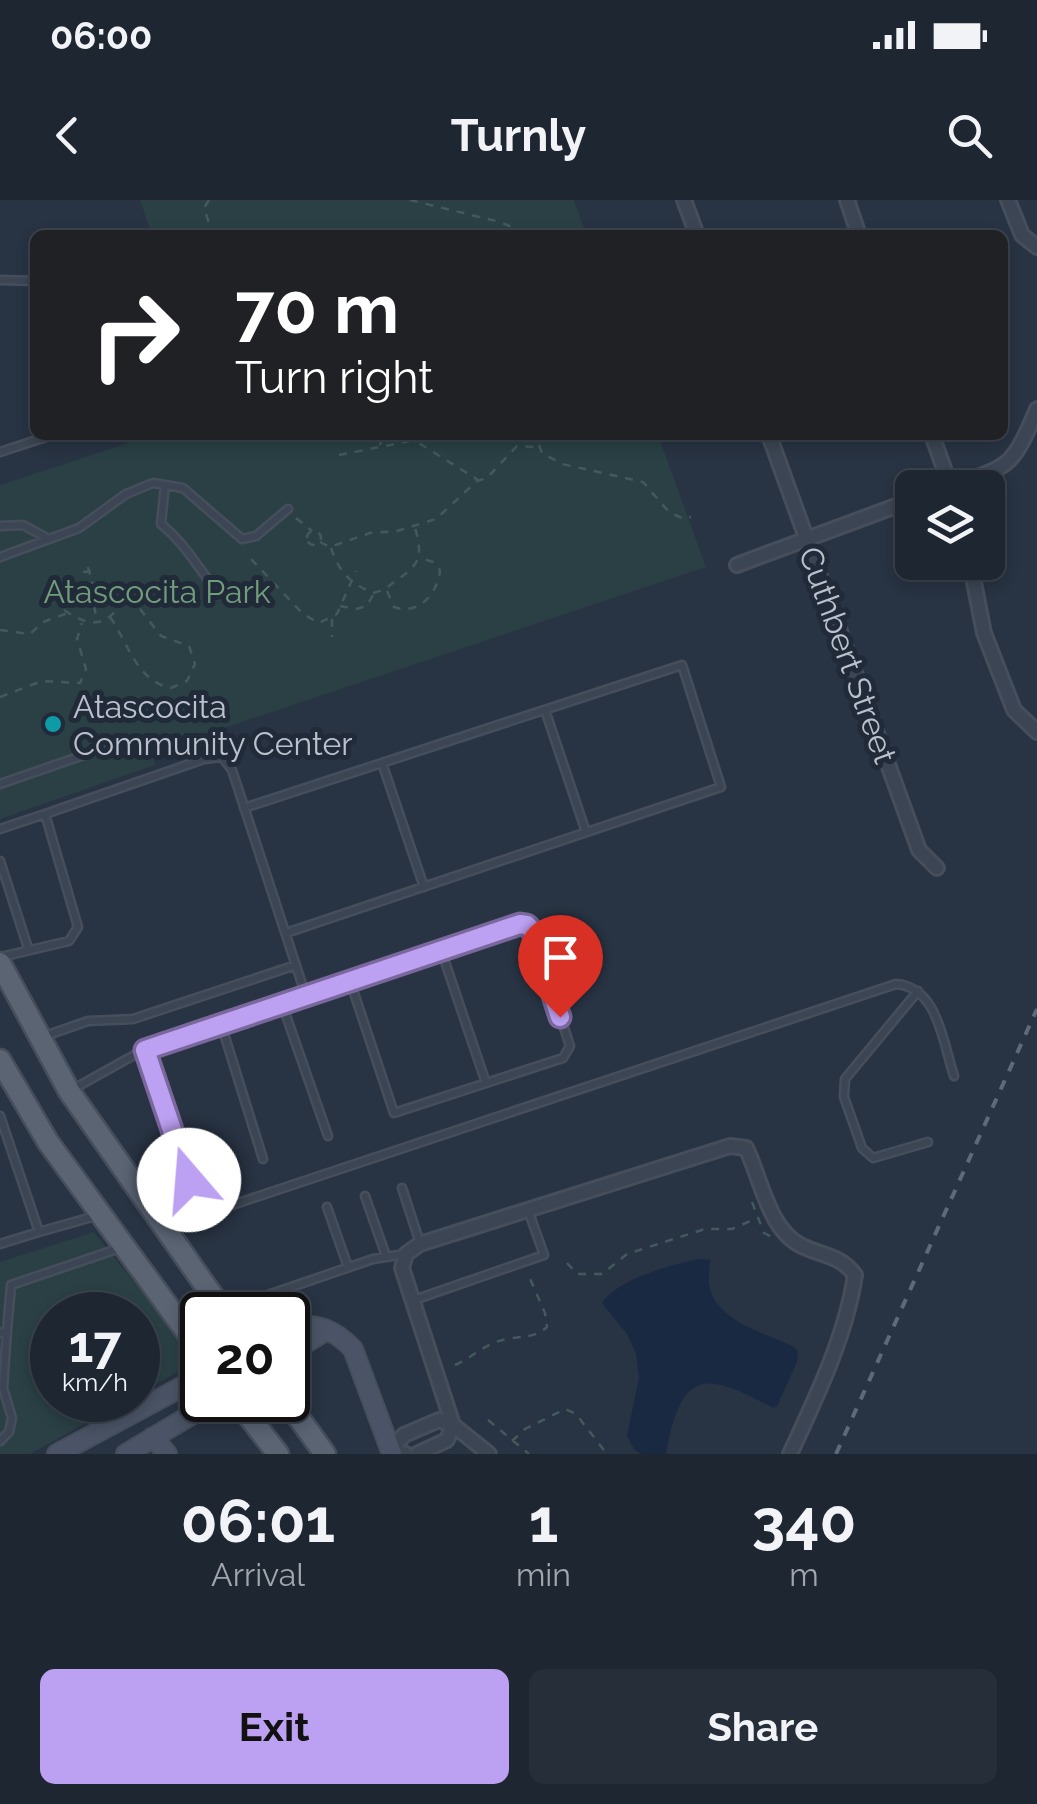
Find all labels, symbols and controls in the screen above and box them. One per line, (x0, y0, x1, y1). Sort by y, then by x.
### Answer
text: 06:00 (50, 13, 152, 58)
icon: back (40, 108, 95, 163)
icon: search (942, 108, 997, 163)
text: Turnly (451, 109, 586, 162)
text: 70 m (235, 267, 399, 349)
icon: right (70, 270, 200, 400)
text: Turn right (235, 351, 433, 404)
map controls (895, 470, 1005, 580)
button: layers (895, 470, 1005, 580)
street label: Cuthbert Street (792, 542, 904, 769)
park label: Atascocita Park (43, 573, 271, 610)
place label: Atascocita Community Center (73, 688, 353, 762)
marker: Atascocita Community Center (42, 713, 64, 735)
pin (518, 915, 603, 1018)
icon: arrive (533, 930, 588, 985)
position arrow (137, 1128, 241, 1232)
speed limit sign: 20 (180, 1292, 310, 1422)
text: 17 (69, 1315, 121, 1374)
text: km/h (62, 1367, 128, 1397)
text: 06:01 (181, 1486, 335, 1556)
text: 1 (529, 1486, 558, 1556)
text: 340 (752, 1486, 856, 1556)
text: Arrival (211, 1556, 305, 1593)
text: min (516, 1556, 571, 1593)
text: m (789, 1556, 819, 1593)
button: Exit (40, 1669, 509, 1784)
button: Share (529, 1669, 997, 1784)

